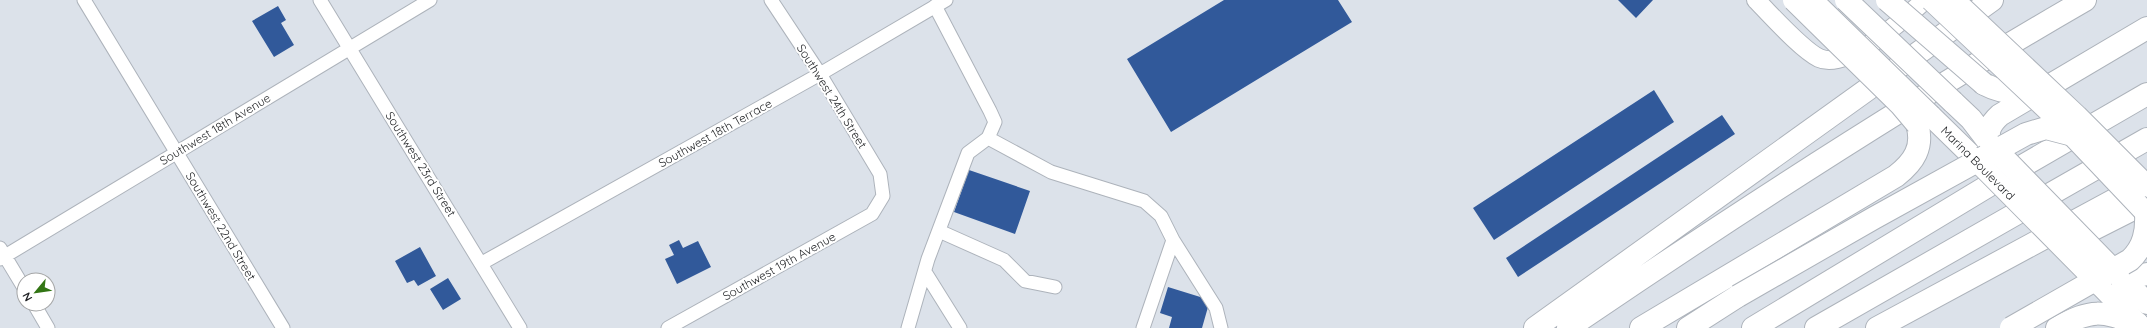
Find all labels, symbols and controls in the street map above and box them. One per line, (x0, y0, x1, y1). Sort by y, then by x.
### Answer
street label: Southwest 24th Street (794, 41, 870, 151)
street label: Southwest 18th Avenue (157, 90, 273, 168)
street label: Southwest 18th Terrace (656, 95, 775, 170)
street label: Southwest 23rd Street (383, 109, 459, 219)
street label: Marina Boulevard (1938, 123, 2018, 203)
street label: Southwest 22nd Street (183, 169, 259, 283)
street label: Southwest 19th Avenue (720, 229, 838, 303)
north arrow (16, 272, 56, 312)
text: N (19, 290, 35, 304)

